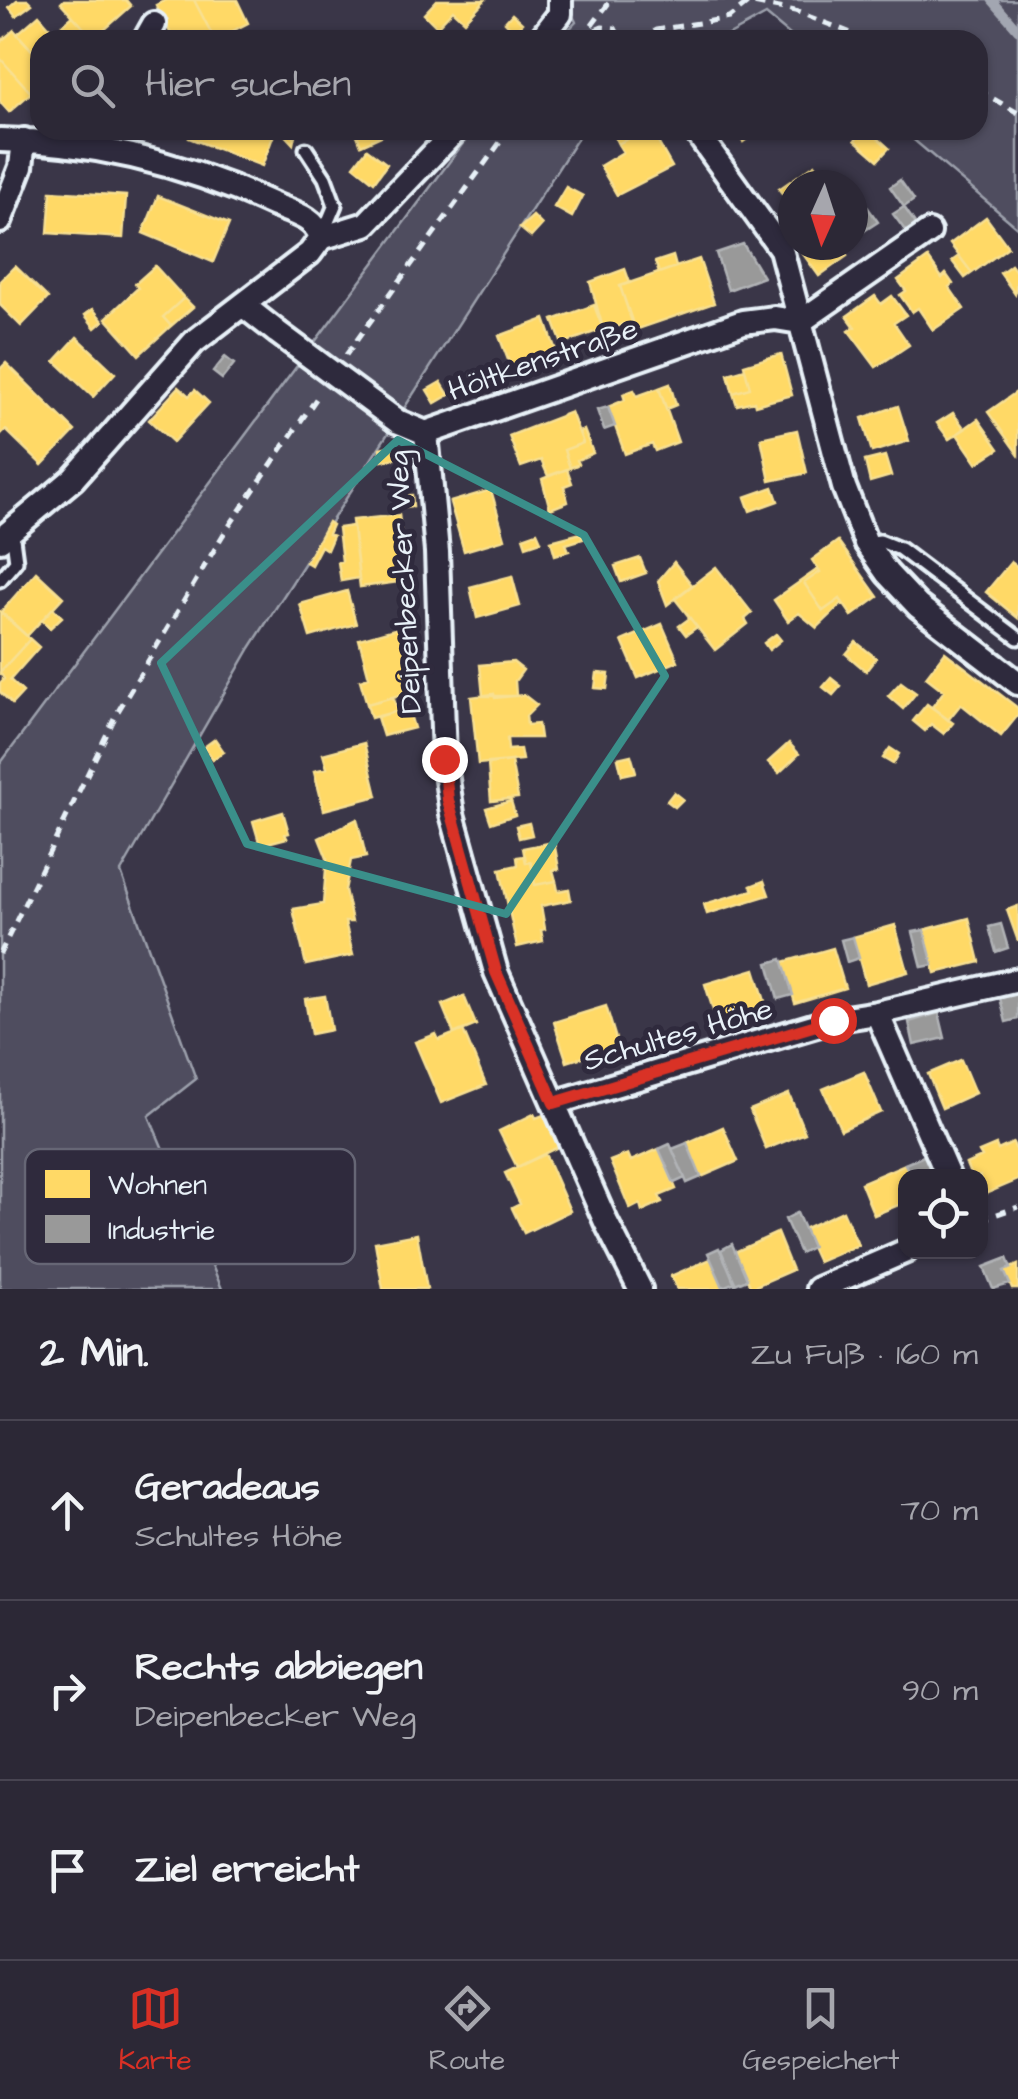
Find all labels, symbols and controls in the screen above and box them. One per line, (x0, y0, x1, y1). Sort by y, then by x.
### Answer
search box (30, 30, 988, 140)
icon: search (65, 58, 120, 113)
text: Hier suchen (145, 59, 351, 111)
north arrow (778, 170, 868, 260)
street label: Höltkenstraße (443, 308, 643, 412)
street label: Deipenbecker Weg (377, 449, 434, 715)
route end (422, 737, 468, 783)
street label: Schultes Höhe (579, 988, 777, 1082)
route start (811, 998, 857, 1044)
legend (25, 1149, 355, 1264)
text: Wohnen (108, 1166, 207, 1205)
map controls (898, 1169, 988, 1259)
button: locate (898, 1169, 988, 1259)
text: Industrie (108, 1211, 215, 1250)
text: 2 Min. (40, 1325, 149, 1383)
text: Zu Fuß · 160 m (751, 1332, 978, 1377)
text: Geradeaus (135, 1462, 320, 1514)
icon: ahead (40, 1483, 95, 1538)
text: 70 m (900, 1488, 978, 1533)
text: Schultes Höhe (135, 1514, 343, 1559)
text: Rechts abbiegen (135, 1642, 423, 1694)
icon: right (40, 1663, 95, 1718)
text: 90 m (902, 1668, 978, 1713)
text: Deipenbecker Weg (135, 1694, 416, 1739)
icon: arrive (40, 1843, 95, 1898)
text: Ziel erreicht (135, 1844, 359, 1896)
tab: Karte (119, 1981, 192, 2080)
tab: Route (429, 1981, 505, 2080)
tab: Gespeichert (742, 1981, 899, 2080)

